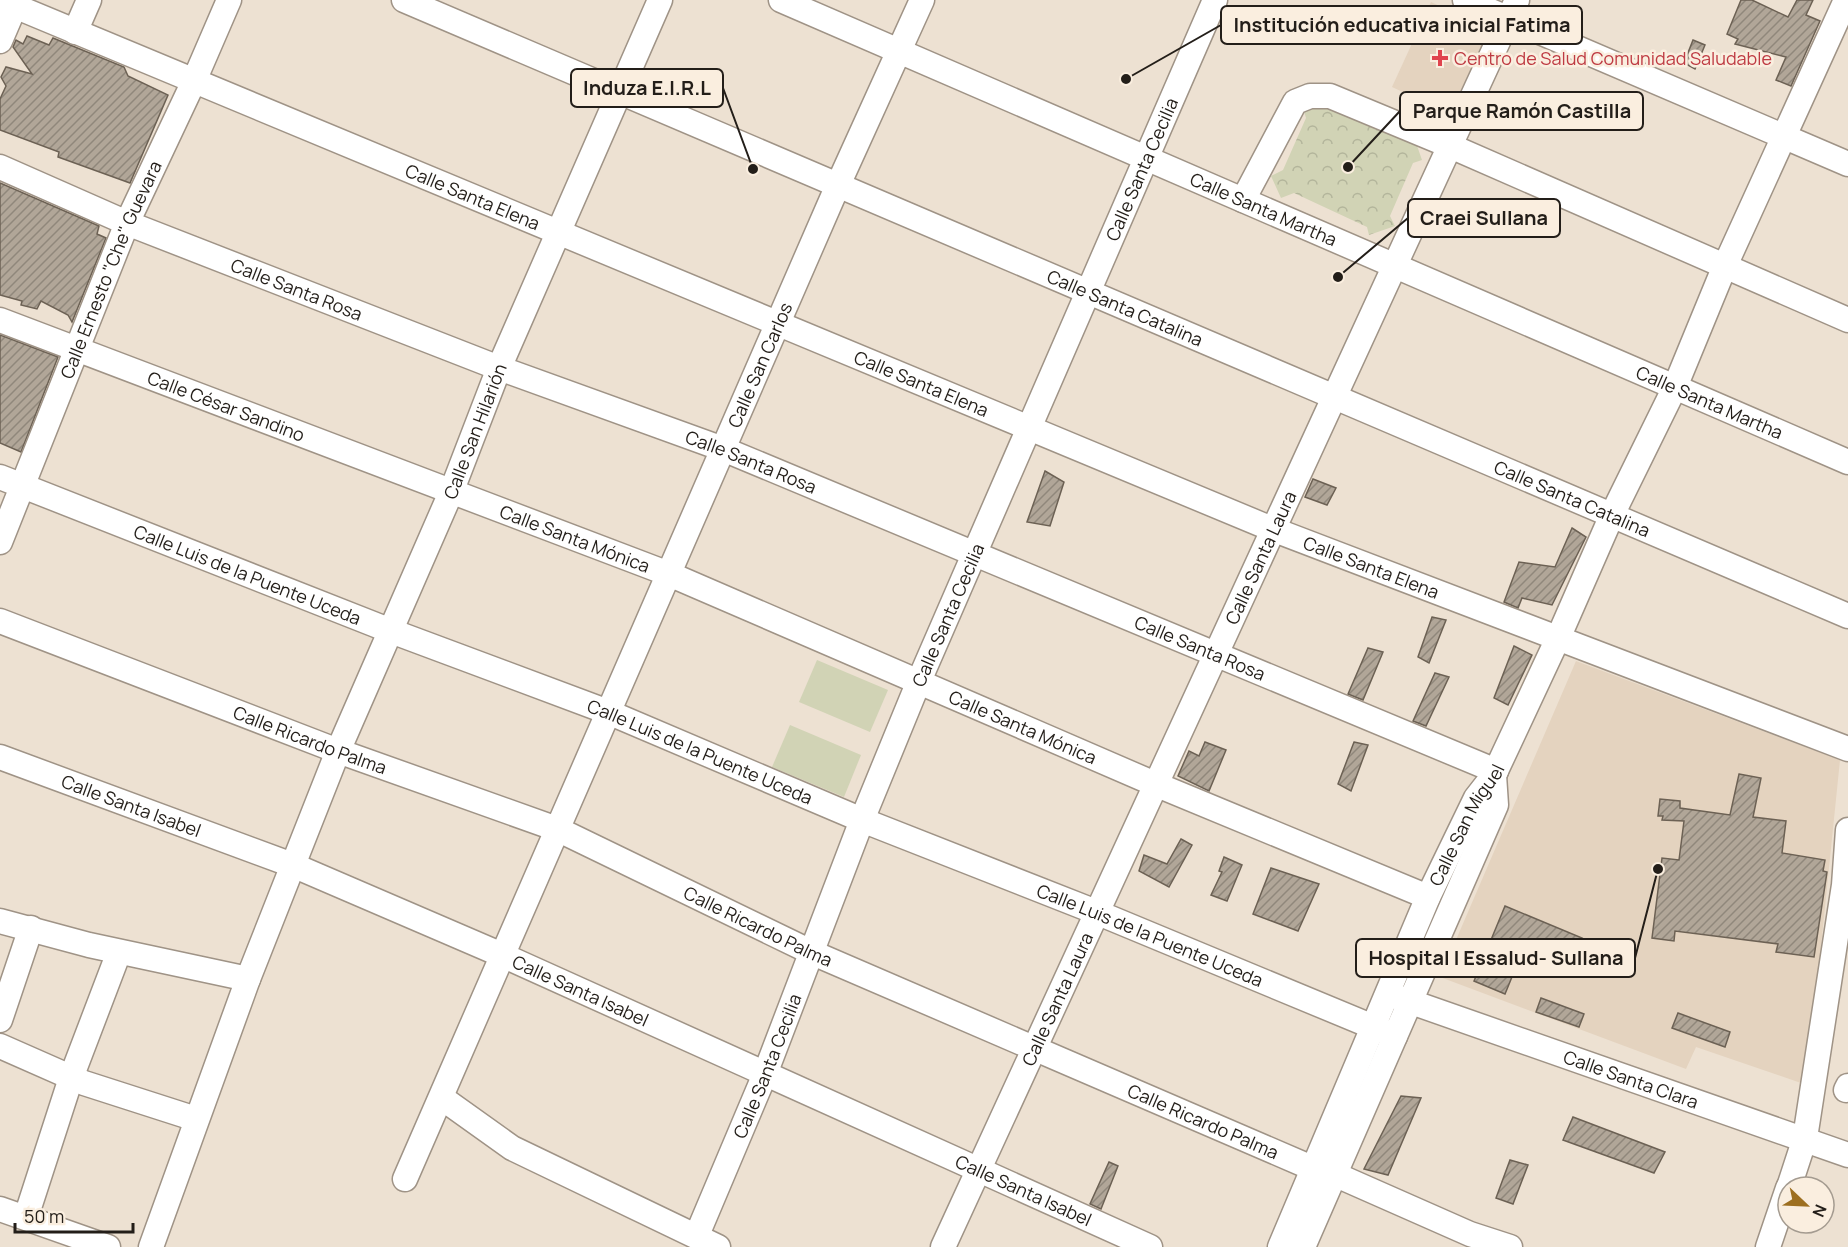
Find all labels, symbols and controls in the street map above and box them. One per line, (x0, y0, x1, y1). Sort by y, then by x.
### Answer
callout: Institución educativa inicial Fatima (1221, 6, 1582, 44)
text: Institución educativa inicial Fatima (1233, 11, 1571, 38)
place label: Centro de Salud Comunidad Saludable (1454, 46, 1772, 70)
marker: Centro de Salud Comunidad Saludable (1431, 49, 1449, 67)
callout: Induza E.I.R.L (571, 69, 723, 107)
text: Induza E.I.R.L (583, 74, 711, 101)
callout: Parque Ramón Castilla (1400, 92, 1643, 130)
street label: Calle Santa Cecilia (1100, 94, 1183, 244)
text: Parque Ramón Castilla (1413, 97, 1631, 124)
street label: Calle Ernesto "Che" Guevara (54, 157, 167, 382)
street label: Calle Santa Elena (402, 158, 544, 235)
street label: Calle Santa Martha (1187, 167, 1341, 251)
callout: Craei Sullana (1408, 199, 1560, 237)
text: Craei Sullana (1420, 204, 1548, 231)
street label: Calle Santa Rosa (227, 253, 366, 326)
street label: Calle Santa Catalina (1043, 264, 1207, 351)
street label: Calle San Carlos (722, 298, 797, 431)
street label: Calle Santa Elena (851, 345, 992, 422)
street label: Calle San Hilarión (437, 360, 512, 503)
street label: Calle Santa Martha (1633, 360, 1787, 444)
street label: Calle César Sandino (144, 365, 308, 447)
street label: Calle Santa Rosa (682, 424, 820, 499)
street label: Calle Santa Catalina (1491, 454, 1654, 542)
street label: Calle Santa Laura (1219, 487, 1301, 628)
street label: Calle Santa Mónica (497, 499, 653, 578)
street label: Calle Luis de la Puente Uceda (130, 519, 365, 630)
street label: Calle Santa Elena (1300, 530, 1443, 604)
street label: Calle Santa Cecilia (906, 540, 989, 690)
street label: Calle Santa Rosa (1131, 610, 1269, 686)
street label: Calle Santa Mónica (945, 684, 1100, 769)
street label: Calle Luis de la Puente Uceda (584, 693, 816, 810)
street label: Calle Ricardo Palma (230, 700, 390, 779)
street label: Calle San Miguel (1423, 760, 1509, 890)
street label: Calle Santa Isabel (58, 769, 204, 842)
street label: Calle Luis de la Puente Uceda (1033, 878, 1267, 992)
street label: Calle Ricardo Palma (680, 880, 836, 972)
street label: Calle Santa Laura (1016, 929, 1098, 1069)
callout: Hospital I Essalud- Sullana (1356, 939, 1635, 977)
text: Hospital I Essalud- Sullana (1369, 944, 1623, 971)
street label: Calle Santa Isabel (509, 949, 653, 1032)
street label: Calle Santa Cecilia (727, 990, 807, 1142)
street label: Calle Santa Clara (1560, 1044, 1702, 1114)
street label: Calle Ricardo Palma (1124, 1078, 1282, 1164)
street label: Calle Santa Isabel (952, 1149, 1096, 1231)
north arrow (1776, 1175, 1836, 1235)
scale bar (15, 1196, 134, 1234)
text: N (1807, 1201, 1832, 1220)
text: 50 m (24, 1204, 64, 1228)

